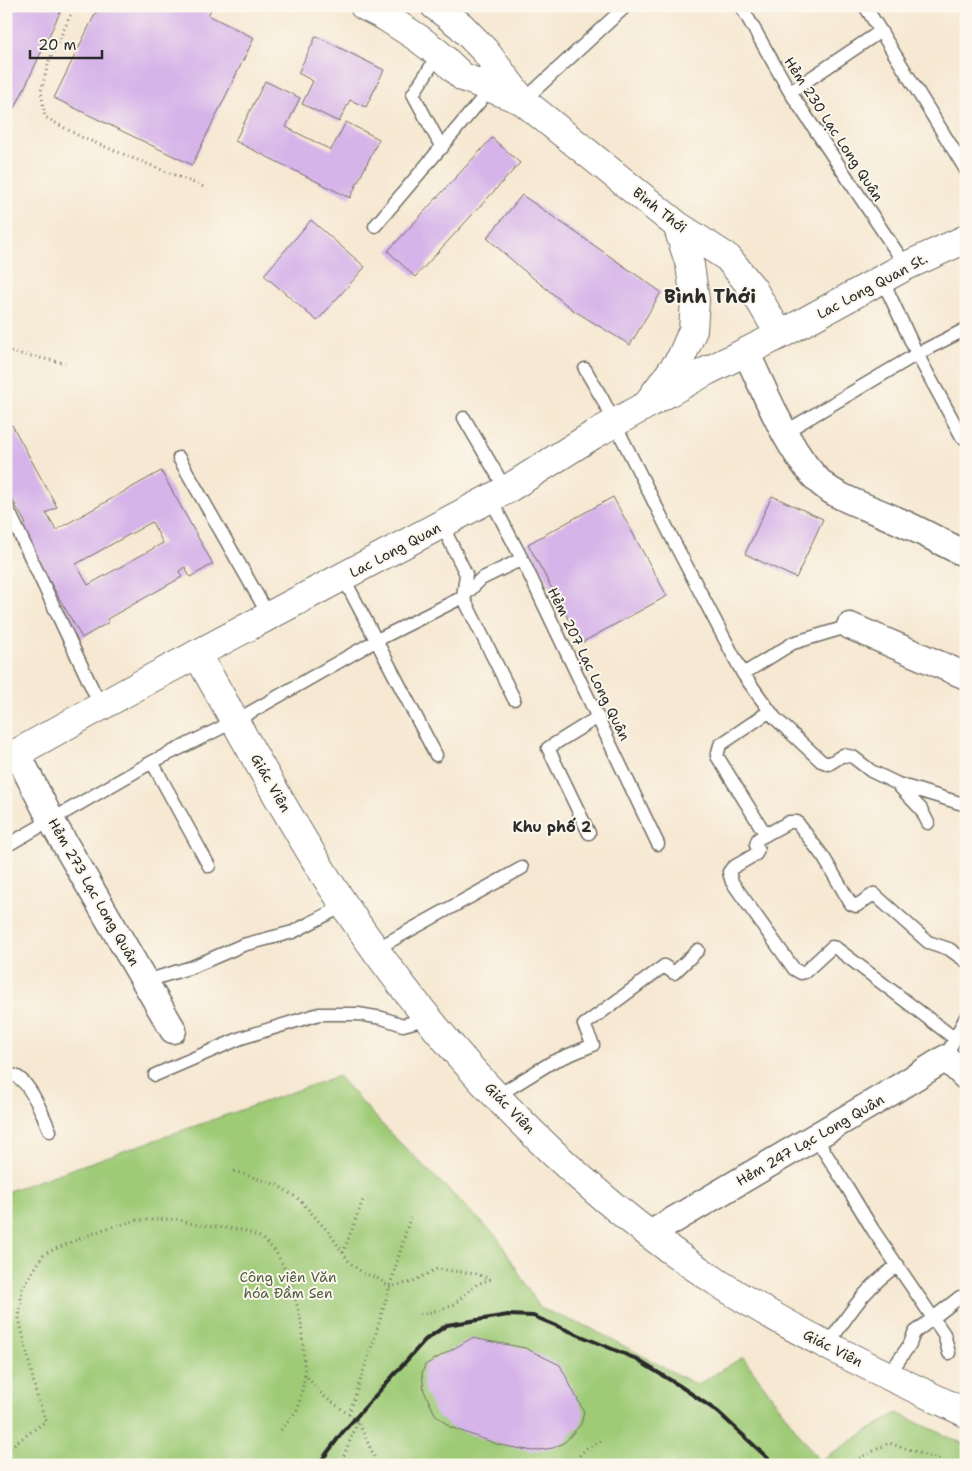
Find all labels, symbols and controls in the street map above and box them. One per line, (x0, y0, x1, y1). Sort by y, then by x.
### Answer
scale bar (30, 28, 102, 60)
text: 20 m (38, 35, 77, 55)
street label: Hẻm 230 Lạc Long Quân (780, 53, 888, 205)
street label: Bình Thới (629, 183, 691, 237)
street label: Lac Long Quan St. (814, 249, 930, 323)
district label: Bình Thới (664, 284, 756, 309)
street label: Lac Long Quan (346, 518, 444, 582)
street label: Hẻm 207 Lạc Long Quân (544, 584, 634, 744)
street label: Giác Viên (247, 751, 295, 816)
street label: Hẻm 273 Lạc Long Quân (44, 815, 144, 970)
district label: Khu phố 2 (513, 817, 592, 837)
street label: Giác Viên (481, 1079, 539, 1138)
street label: Hẻm 247 Lạc Long Quân (733, 1090, 888, 1190)
park label: Công viên Văn hóa Đầm Sen (239, 1268, 337, 1302)
street label: Giác Viên (800, 1325, 866, 1371)

